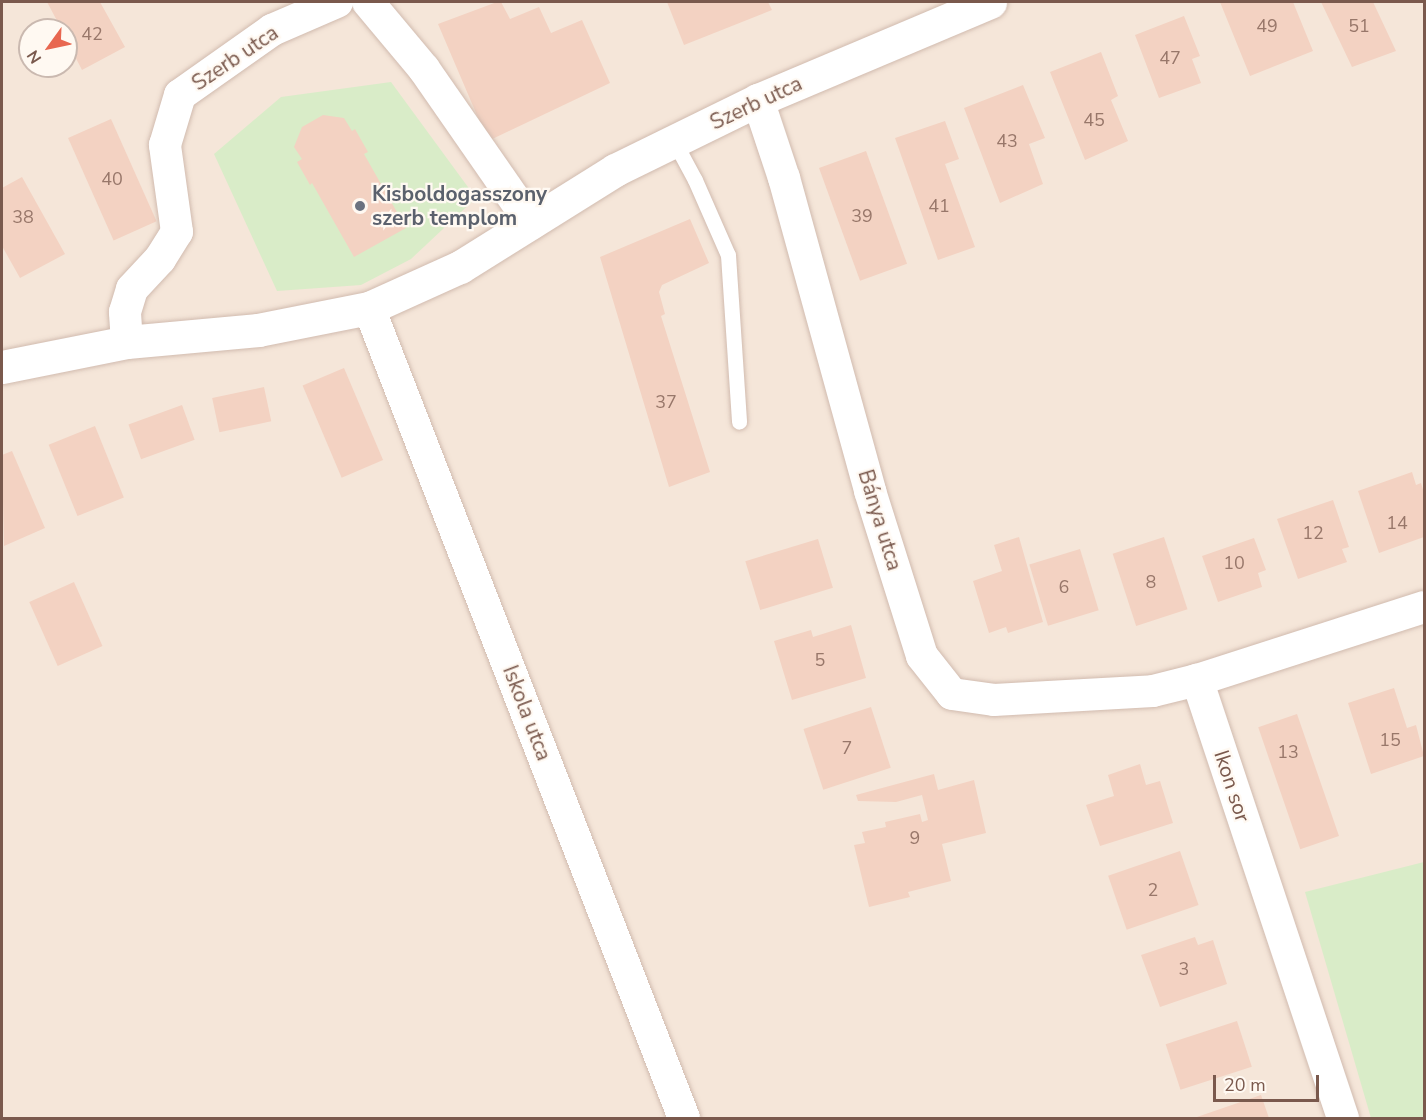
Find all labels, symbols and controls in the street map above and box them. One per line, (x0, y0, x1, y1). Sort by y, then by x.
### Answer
house number: 49 (1256, 15, 1278, 37)
house number: 51 (1348, 15, 1370, 37)
north arrow (18, 18, 78, 78)
street label: Szerb utca (187, 20, 283, 96)
house number: 42 (81, 23, 103, 45)
text: N (22, 46, 47, 68)
house number: 47 (1159, 47, 1181, 69)
street label: Szerb utca (706, 71, 806, 135)
house number: 45 (1083, 109, 1105, 131)
house number: 43 (996, 130, 1018, 152)
house number: 40 (101, 168, 123, 190)
place label: Kisboldogasszony szerb templom (372, 181, 547, 231)
house number: 41 (928, 195, 950, 217)
marker: Kisboldogasszony szerb templom (353, 199, 367, 213)
house number: 39 (851, 205, 873, 227)
house number: 38 (12, 206, 34, 228)
house number: 37 (655, 391, 677, 413)
street label: Bánya utca (853, 467, 907, 573)
house number: 14 (1386, 512, 1408, 534)
house number: 12 (1302, 522, 1324, 544)
house number: 10 (1223, 552, 1245, 574)
house number: 8 (1146, 571, 1156, 593)
house number: 6 (1059, 576, 1069, 598)
house number: 5 (815, 649, 825, 671)
street label: Iskola utca (497, 662, 557, 764)
house number: 15 (1379, 729, 1401, 751)
house number: 7 (842, 737, 852, 759)
house number: 13 (1277, 741, 1299, 763)
street label: Ikon sor (1209, 747, 1255, 825)
house number: 9 (910, 827, 920, 849)
house number: 2 (1148, 879, 1158, 901)
house number: 3 (1179, 958, 1189, 980)
scale bar (1216, 1063, 1322, 1101)
text: 20 m (1224, 1073, 1266, 1097)

